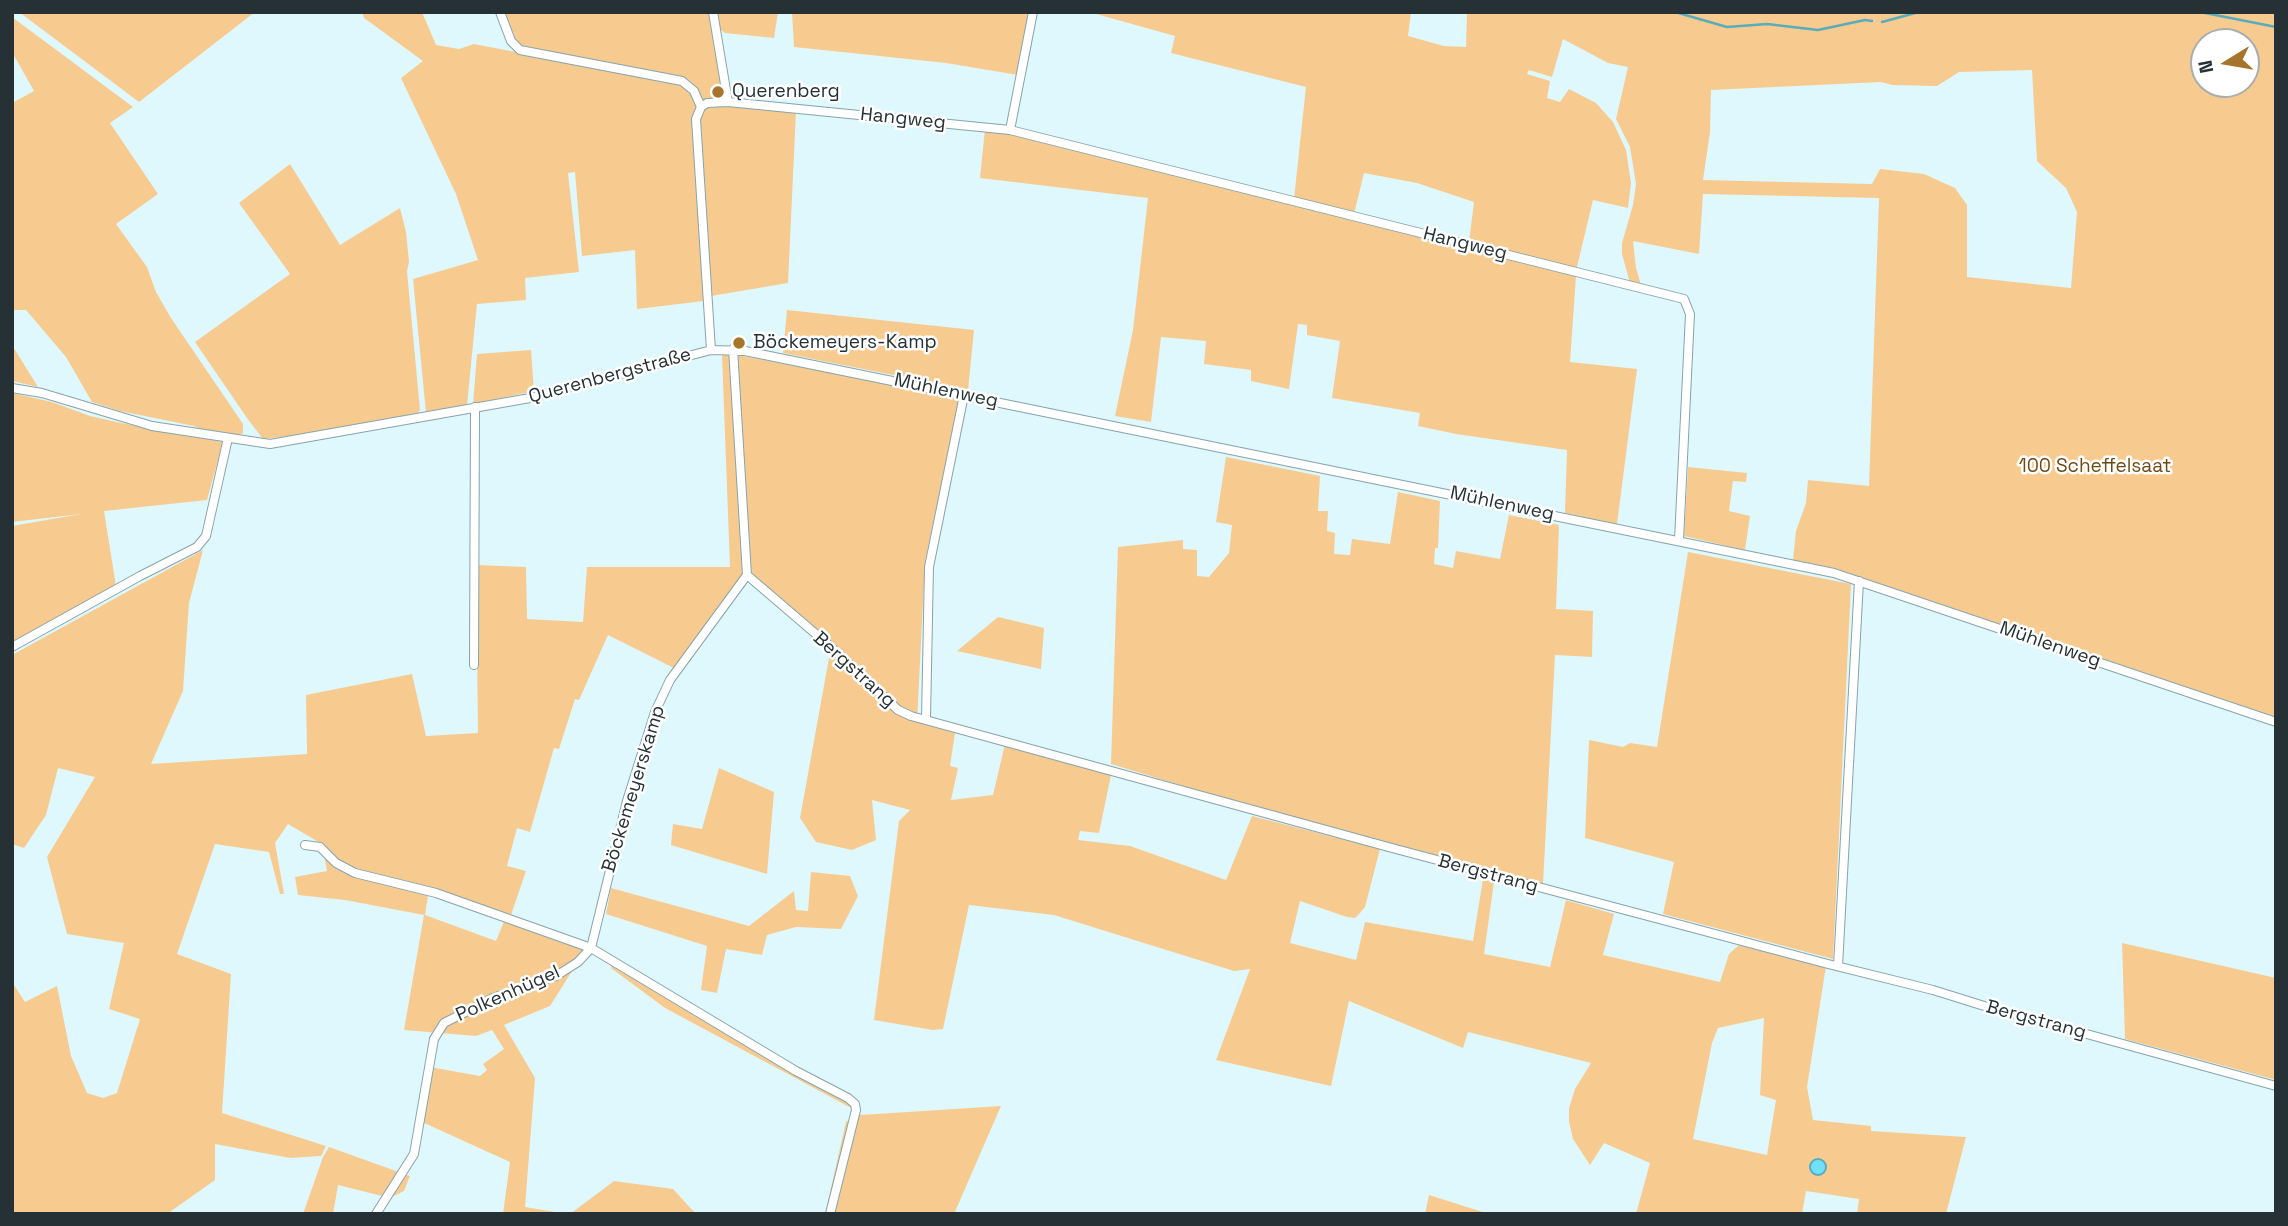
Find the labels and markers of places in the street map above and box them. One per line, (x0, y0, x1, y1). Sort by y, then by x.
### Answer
place label: Querenberg (732, 81, 840, 103)
marker: Querenberg (710, 84, 726, 100)
place label: Böckemeyers-Kamp (753, 332, 937, 354)
marker: Böckemeyers-Kamp (731, 335, 747, 351)

